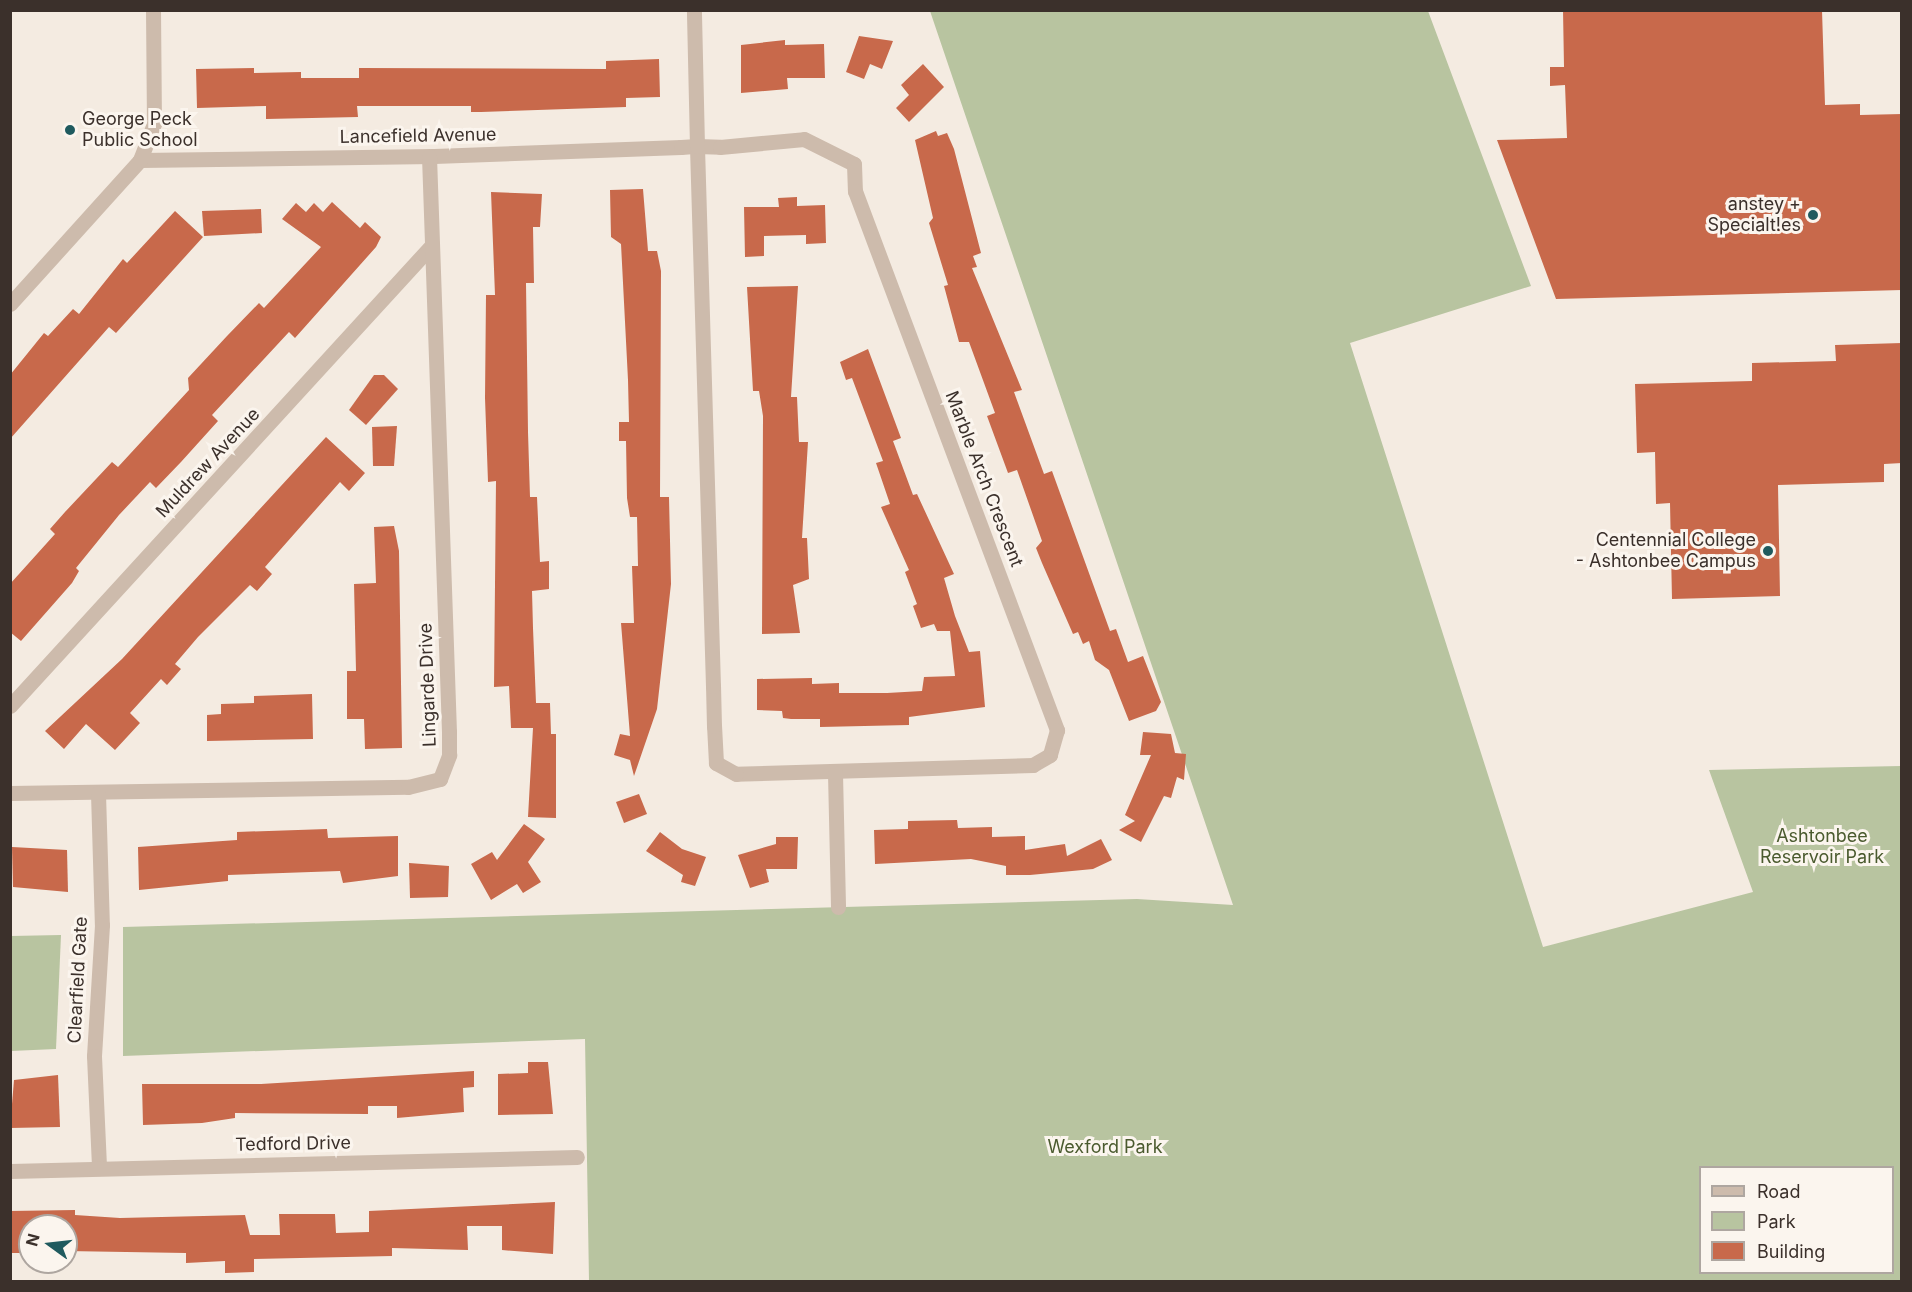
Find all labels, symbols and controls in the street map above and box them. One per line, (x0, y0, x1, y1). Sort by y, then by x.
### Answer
place label: George Peck Public School (82, 109, 198, 152)
marker: George Peck Public School (63, 123, 77, 137)
street label: Lancefield Avenue (339, 124, 497, 148)
place label: anstey + Specialt!es (1708, 194, 1801, 236)
marker: anstey + Specialt!es (1806, 208, 1820, 222)
street label: Marble Arch Crescent (941, 388, 1027, 570)
street label: Muldrew Avenue (152, 404, 264, 522)
place label: Centennial College - Ashtonbee Campus (1576, 530, 1756, 572)
marker: Centennial College - Ashtonbee Campus (1761, 544, 1775, 558)
street label: Lingarde Drive (415, 623, 441, 747)
park label: Ashtonbee Reservoir Park (1760, 826, 1884, 868)
street label: Clearfield Gate (64, 916, 92, 1044)
street label: Tedford Drive (235, 1132, 351, 1156)
park label: Wexford Park (1047, 1136, 1163, 1158)
legend (1699, 1166, 1894, 1274)
text: Road (1757, 1181, 1800, 1202)
text: Park (1757, 1211, 1796, 1232)
north arrow (18, 1214, 78, 1274)
text: N (21, 1231, 44, 1248)
text: Building (1757, 1241, 1825, 1262)

